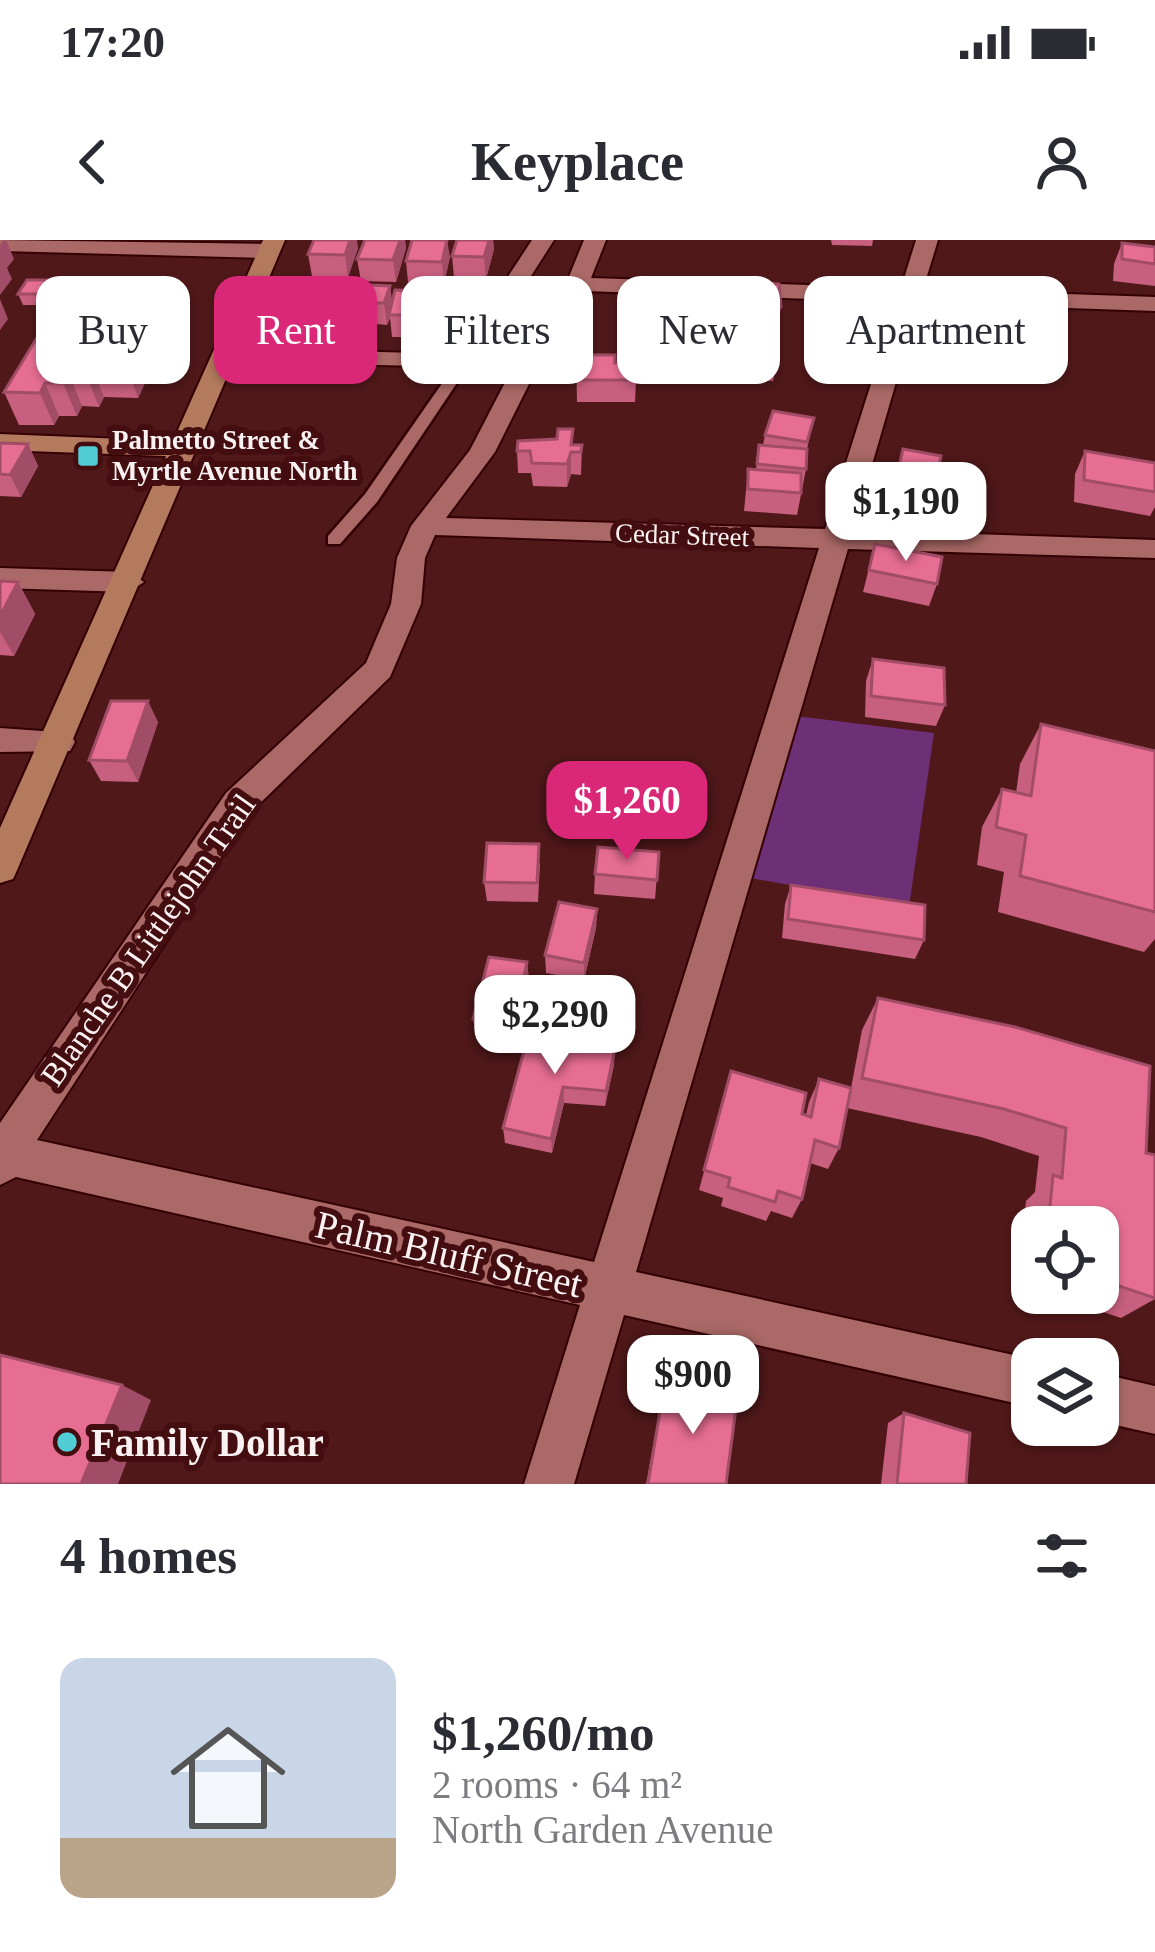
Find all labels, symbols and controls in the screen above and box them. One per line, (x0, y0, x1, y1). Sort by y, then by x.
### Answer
text: 17:20 (60, 17, 165, 67)
icon: back (60, 129, 126, 195)
icon: person (1029, 129, 1095, 195)
text: Keyplace (471, 132, 684, 192)
chip: Buy (36, 276, 190, 384)
chip: Rent (214, 276, 377, 384)
chip: Filters (401, 276, 593, 384)
chip: New (617, 276, 780, 384)
chip: Apartment (804, 276, 1068, 384)
place label: Palmetto Street & Myrtle Avenue North (112, 425, 357, 486)
marker: Palmetto Street & Myrtle Avenue North (75, 443, 101, 469)
pin: $1,190 (808, 462, 1004, 564)
text: $1,190 (852, 479, 960, 522)
street label: Cedar Street (614, 518, 750, 552)
pin: $1,260 (529, 761, 725, 863)
text: $1,260 (573, 778, 681, 821)
street label: Blanche B Littlejohn Trail (34, 787, 262, 1093)
pin: $2,290 (457, 975, 653, 1077)
text: $2,290 (501, 992, 609, 1035)
street label: Palm Bluff Street (312, 1202, 587, 1306)
map controls (1011, 1206, 1119, 1446)
button: locate (1011, 1206, 1119, 1314)
pin: $900 (622, 1335, 764, 1437)
button: layers (1011, 1338, 1119, 1446)
text: $900 (654, 1352, 732, 1395)
place label: Family Dollar (91, 1421, 324, 1465)
marker: Family Dollar (54, 1429, 80, 1455)
icon: filters (1029, 1523, 1095, 1589)
text: 4 homes (60, 1528, 237, 1584)
text: $1,260/mo (432, 1705, 654, 1761)
icon: home (156, 1706, 300, 1850)
text: 2 rooms · 64 m² (432, 1763, 682, 1806)
text: North Garden Avenue (432, 1808, 774, 1851)

